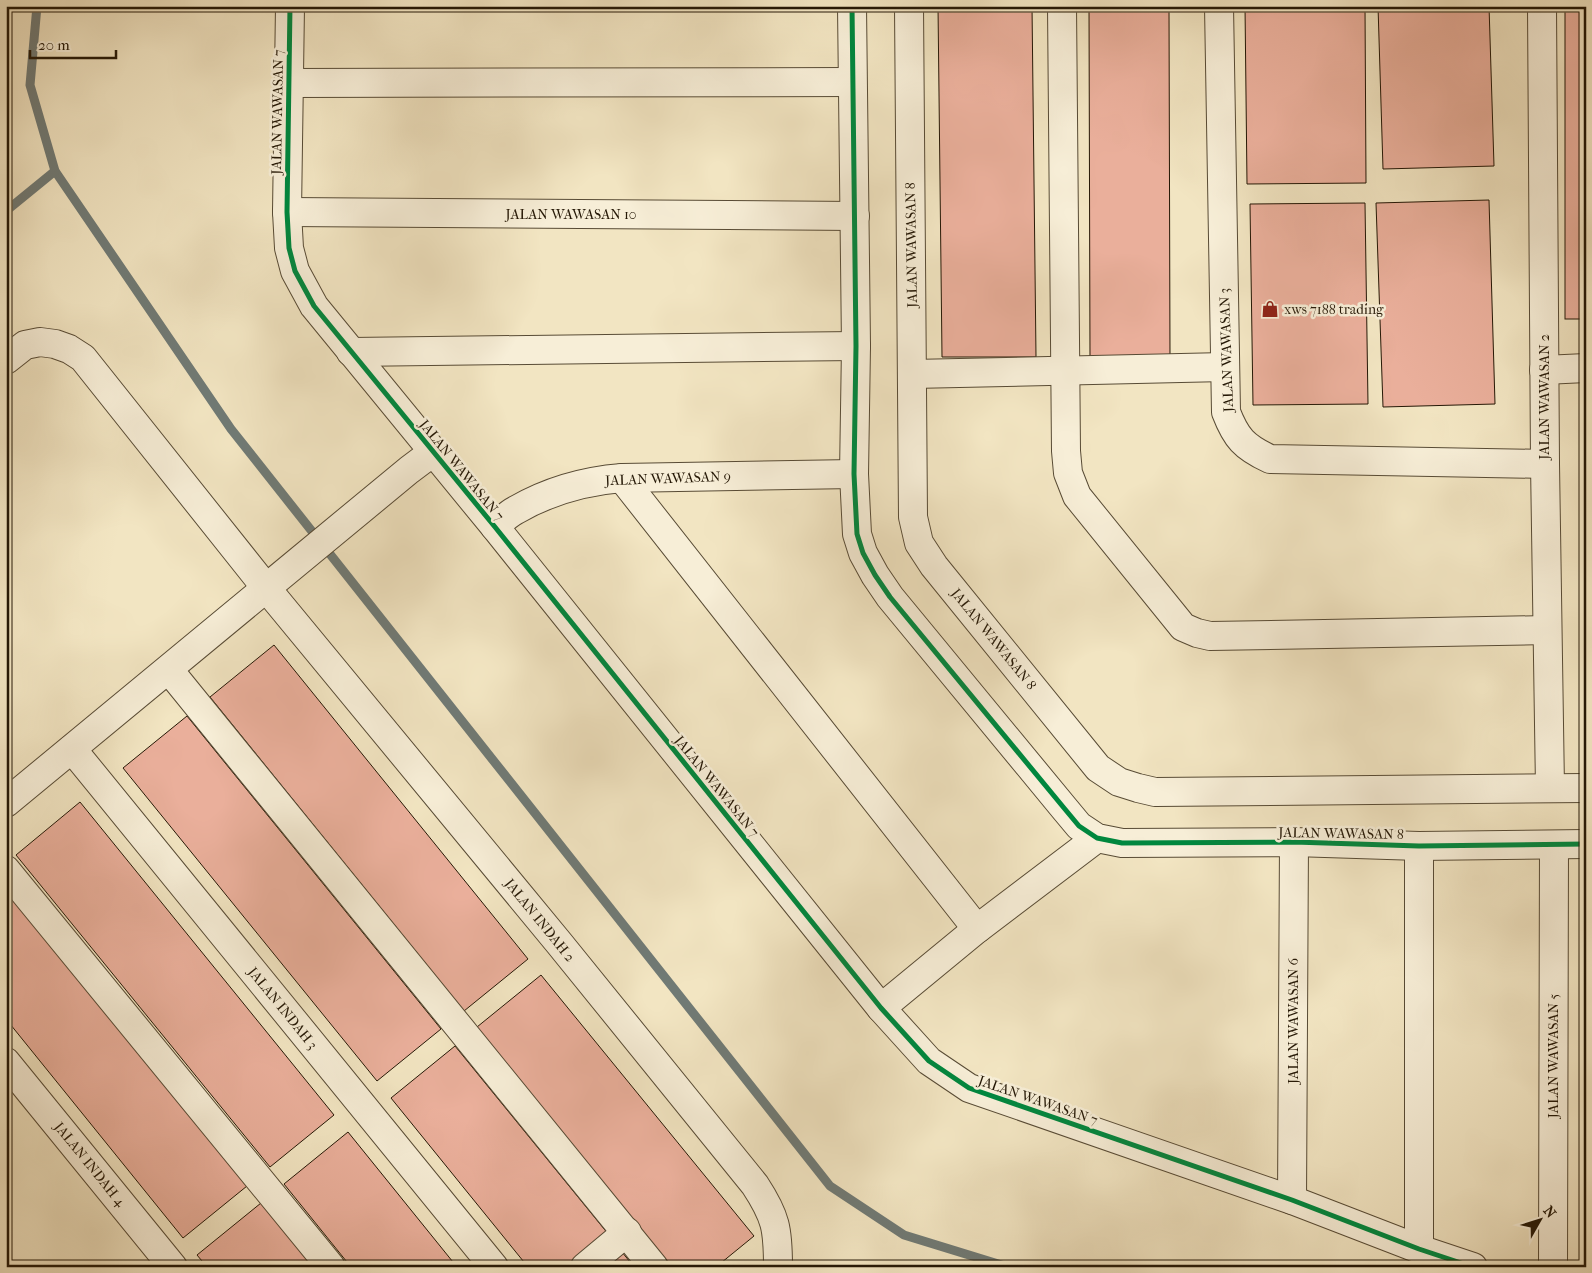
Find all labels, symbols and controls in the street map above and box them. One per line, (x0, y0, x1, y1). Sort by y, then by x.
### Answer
scale bar (30, 28, 116, 60)
text: 20 m (38, 36, 70, 54)
street label: JALAN WAWASAN 7 (268, 49, 287, 176)
street label: JALAN WAWASAN 8 (902, 182, 921, 309)
street label: JALAN WAWASAN 10 (504, 206, 637, 223)
street label: JALAN WAWASAN 3 (1216, 288, 1237, 413)
shop icon: xws 7188 trading (1260, 299, 1280, 319)
place label: xws 7188 trading (1284, 301, 1384, 318)
street label: JALAN WAWASAN 2 (1536, 334, 1553, 461)
street label: JALAN WAWASAN 7 (415, 416, 508, 525)
street label: JALAN WAWASAN 9 (604, 468, 731, 489)
street label: JALAN WAWASAN 8 (947, 584, 1040, 693)
street label: JALAN WAWASAN 7 (670, 732, 763, 841)
street label: JALAN WAWASAN 8 (1277, 824, 1404, 843)
street label: JALAN INDAH 2 (500, 874, 578, 965)
street label: JALAN WAWASAN 6 (1285, 958, 1302, 1085)
street label: JALAN INDAH 3 (244, 963, 321, 1053)
street label: JALAN WAWASAN 5 (1545, 994, 1562, 1119)
street label: JALAN WAWASAN 7 (975, 1072, 1100, 1129)
street label: JALAN INDAH 4 (50, 1118, 129, 1210)
north arrow (1514, 1196, 1564, 1246)
text: N (1540, 1203, 1560, 1222)

